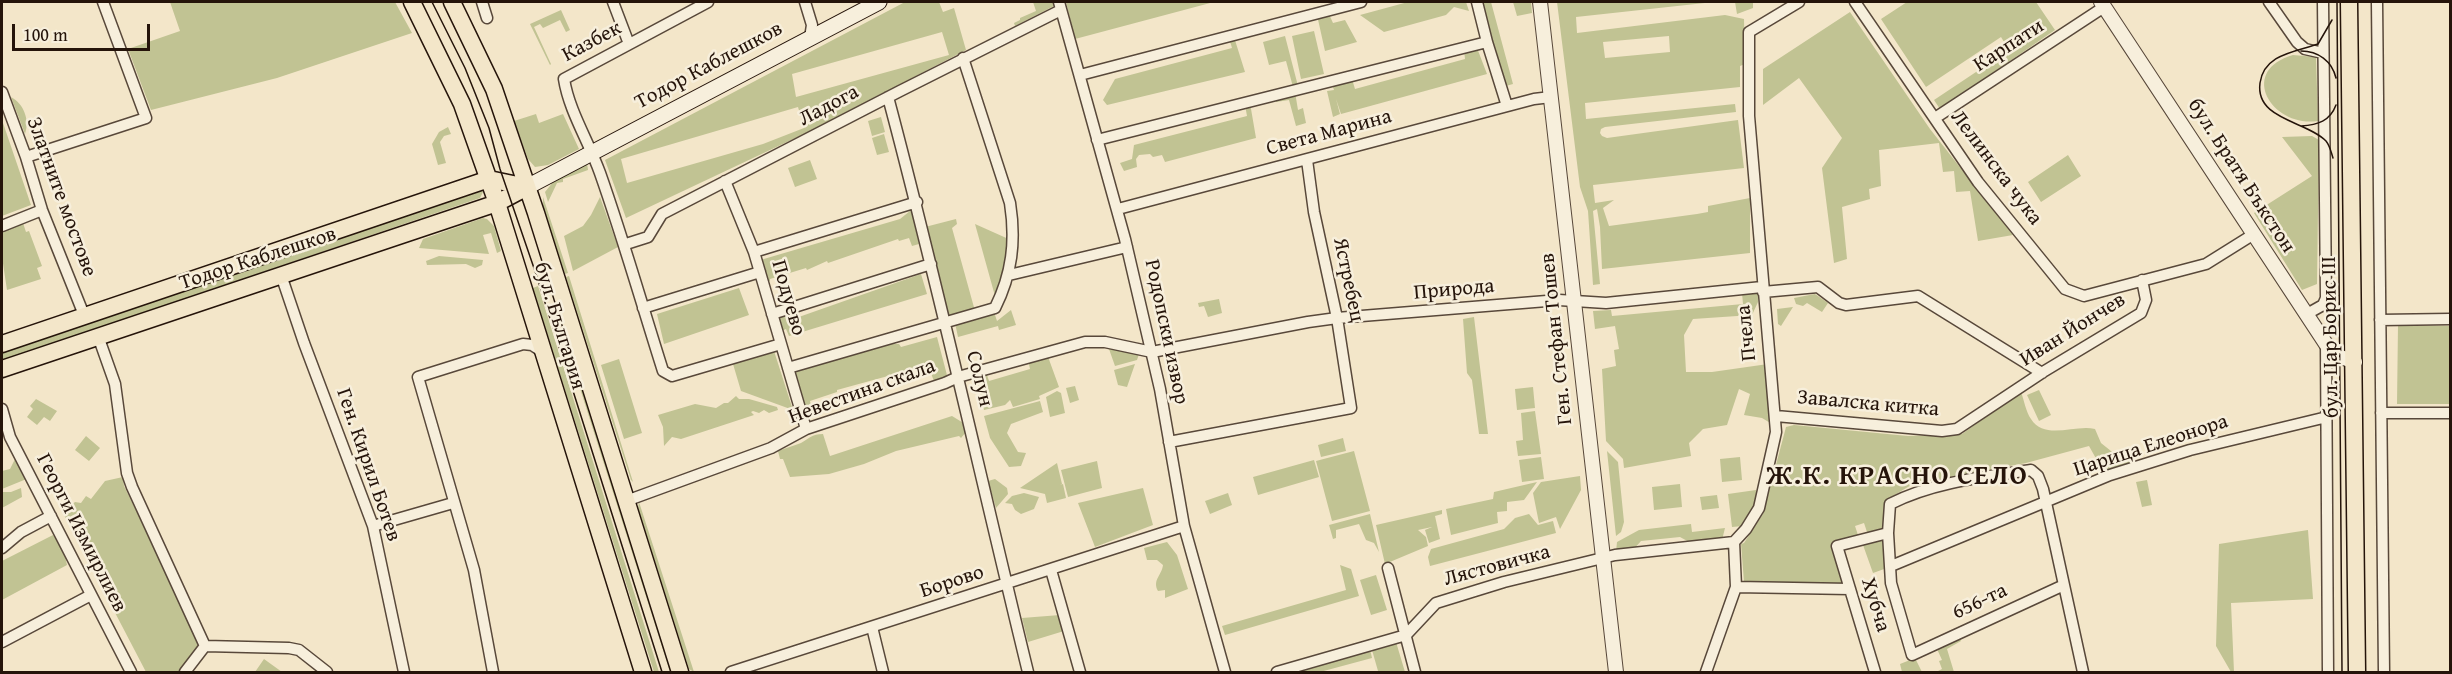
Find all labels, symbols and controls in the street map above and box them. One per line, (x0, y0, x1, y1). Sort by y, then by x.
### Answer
scale bar (15, 12, 153, 50)
street label: Карпати (1969, 14, 2049, 78)
street label: Казбек (558, 16, 626, 68)
street label: Тодор Каблешков (631, 17, 787, 115)
text: 100 m (23, 21, 68, 48)
street label: Ладога (795, 80, 863, 132)
street label: бул. Братя Бъкстон (2182, 94, 2300, 258)
street label: Света Марина (1264, 104, 1394, 162)
street label: Лелинска чука (1945, 106, 2047, 230)
street label: Златните мостове (20, 114, 102, 280)
street label: Тодор Каблешков (176, 222, 340, 296)
street label: Ястребец (1327, 236, 1369, 324)
street label: Ген. Стефан Тошев (1535, 252, 1579, 426)
street label: бул. Цар Борис III (2317, 256, 2345, 418)
street label: Подуево (765, 257, 811, 339)
street label: Родопски извор (1138, 257, 1194, 407)
street label: бул. България (528, 259, 590, 393)
street label: Природа (1413, 274, 1495, 306)
street label: Иван Йончев (2016, 288, 2130, 372)
street label: Пчела (1732, 304, 1762, 362)
street label: Солун (960, 349, 998, 409)
street label: Невестина скала (785, 354, 939, 430)
street label: Ген. Кирил Ботев (330, 385, 406, 545)
street label: Завалска китка (1796, 385, 1940, 423)
street label: Царица Елеонора (2071, 409, 2231, 483)
street label: Георги Измирлиев (30, 450, 132, 616)
district label: Ж.К. КРАСНО СЕЛО (1766, 461, 2028, 493)
street label: Лястовичка (1441, 540, 1553, 592)
street label: Борово (917, 560, 987, 604)
street label: Хубча (1855, 575, 1895, 635)
street label: 656-та (1949, 578, 2011, 626)

